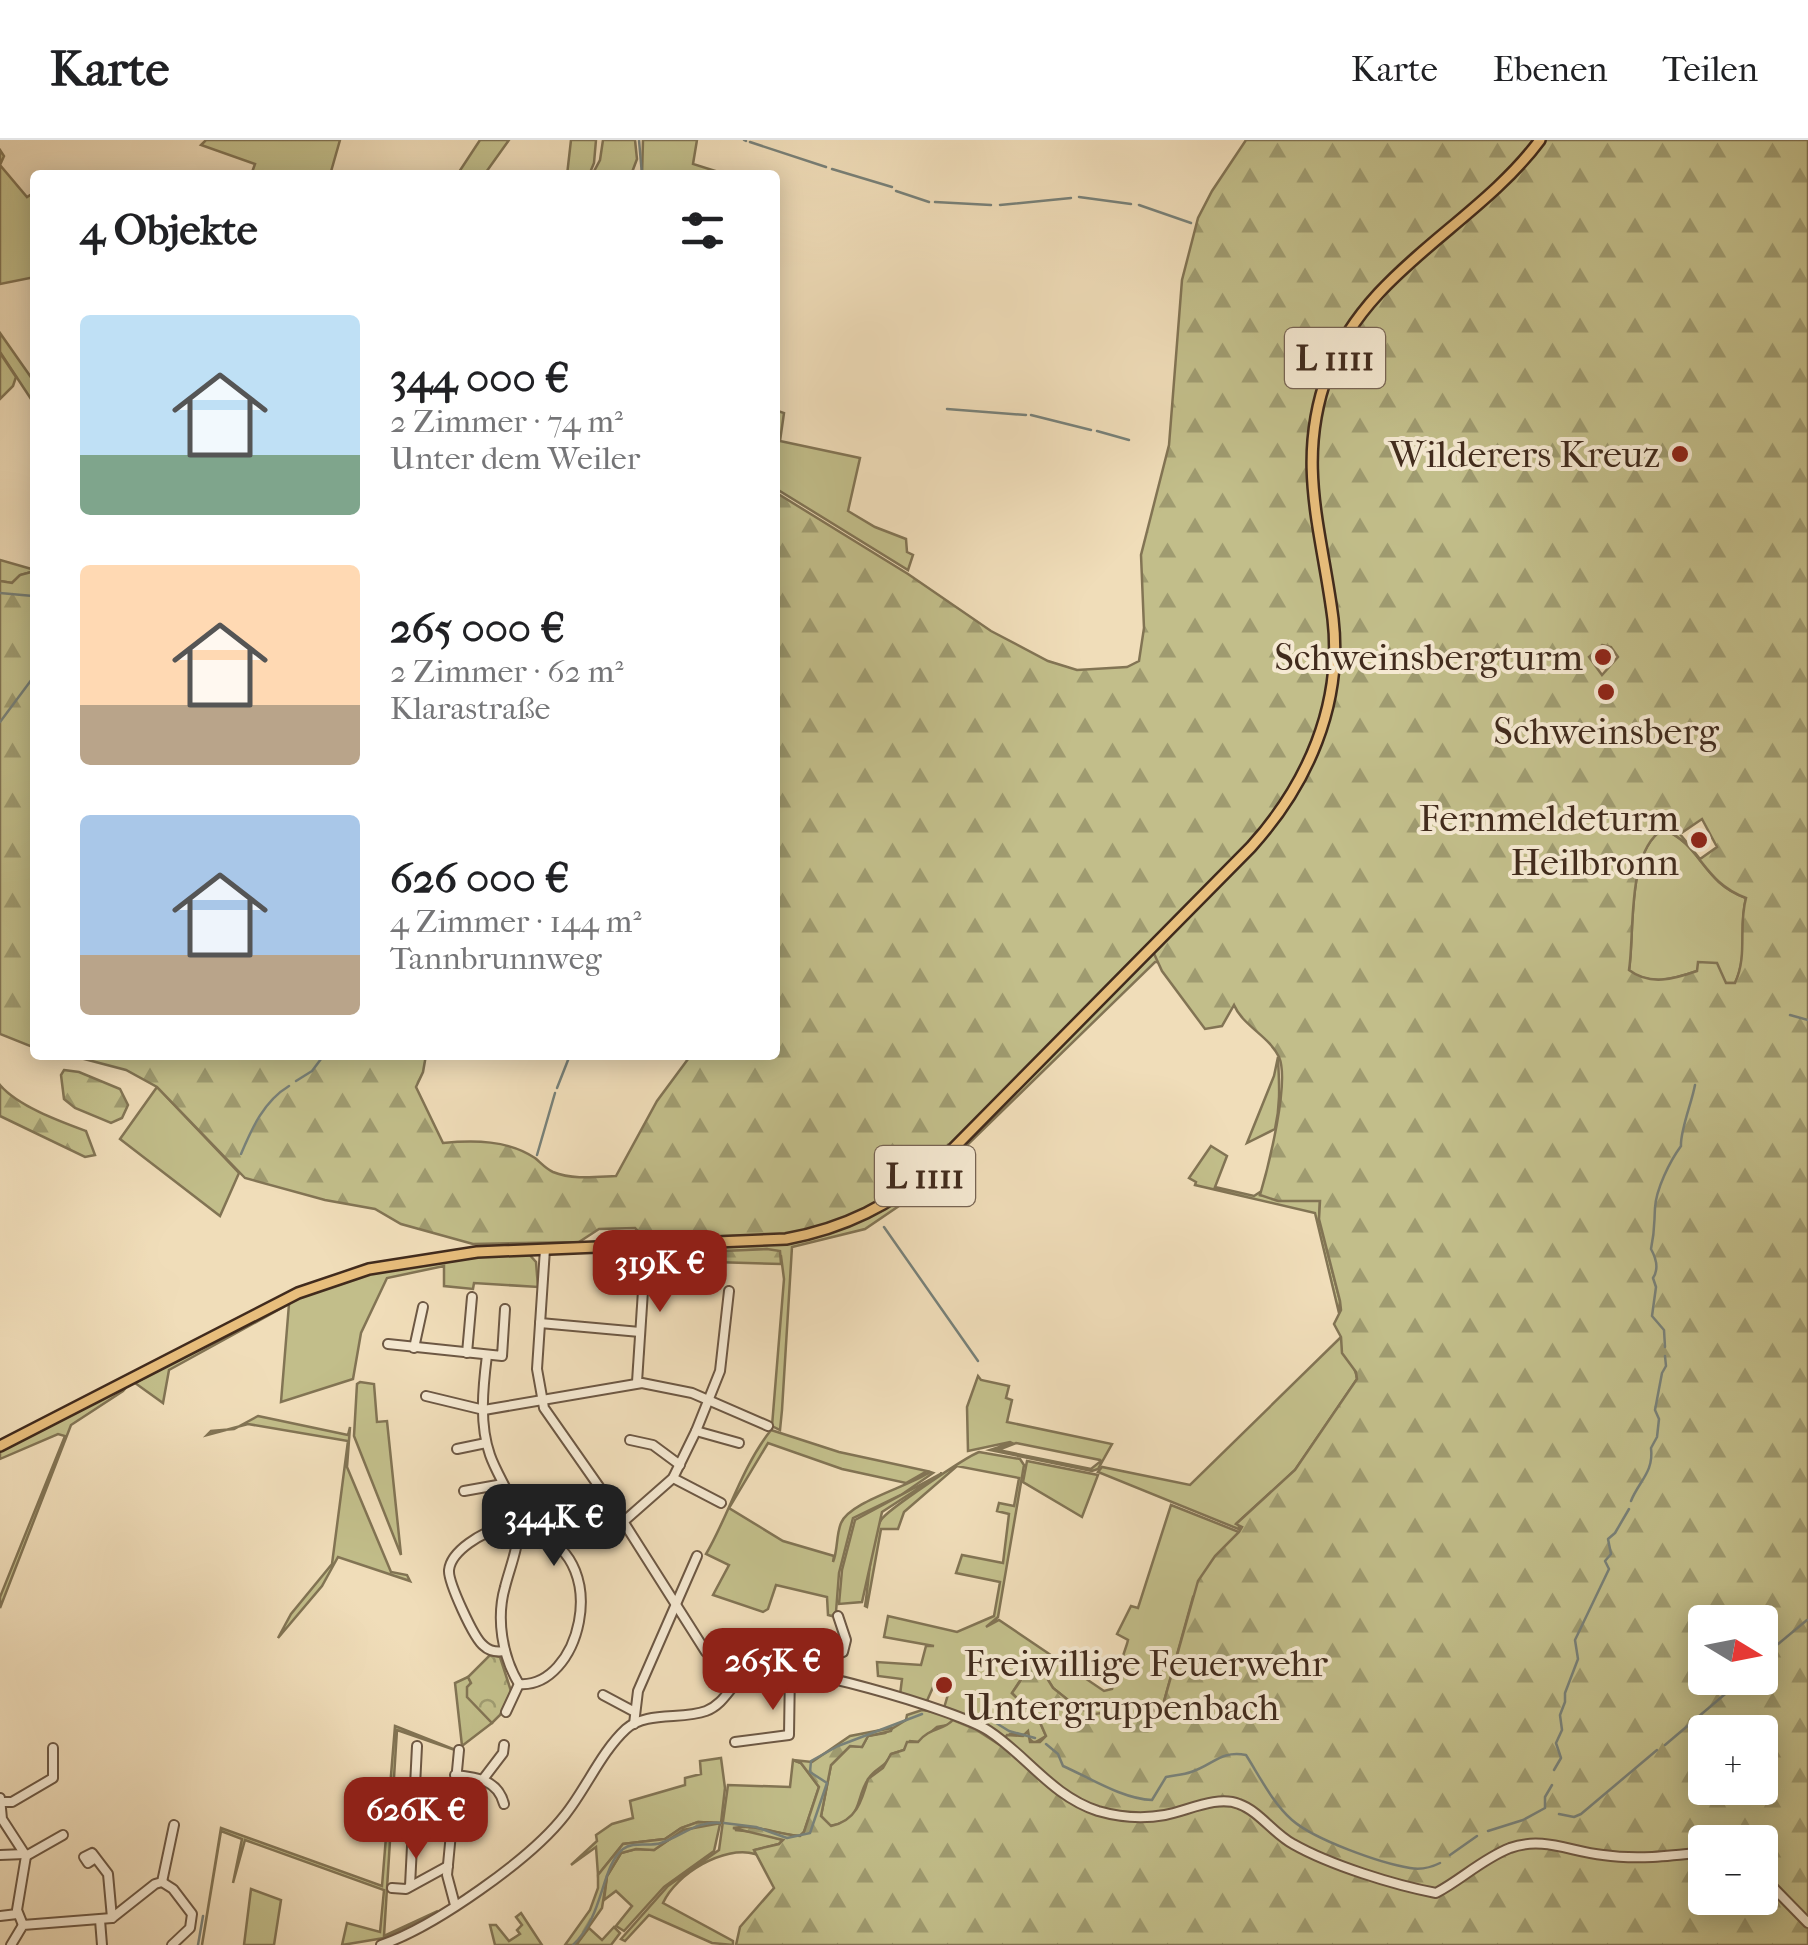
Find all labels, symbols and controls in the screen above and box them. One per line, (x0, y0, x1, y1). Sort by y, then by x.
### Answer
text: Karte (50, 41, 169, 97)
text: Karte (1351, 49, 1438, 90)
text: Ebenen (1493, 49, 1608, 90)
text: Teilen (1663, 49, 1758, 90)
icon: filters (675, 203, 730, 258)
text: 4 Objekte (80, 206, 258, 255)
road number: L 1111 (1285, 328, 1385, 388)
text: 344 000 € (390, 354, 570, 403)
icon: home (160, 355, 280, 475)
text: 2 Zimmer · 74 m² (390, 403, 623, 440)
place label: Wilderers Kreuz (1387, 432, 1660, 477)
text: Unter dem Weiler (390, 440, 640, 477)
marker: Wilderers Kreuz (1669, 443, 1691, 465)
text: 265 000 € (390, 604, 565, 653)
icon: home (160, 605, 280, 725)
place label: Schweinsbergturm (1274, 635, 1583, 680)
marker: Schweinsbergturm (1592, 646, 1614, 668)
text: 2 Zimmer · 62 m² (390, 653, 623, 690)
marker: Schweinsberg (1595, 681, 1617, 703)
text: Klarastraße (390, 690, 550, 727)
place label: Schweinsberg (1493, 709, 1719, 754)
place label: Fernmeldeturm Heilbronn (1419, 796, 1679, 885)
marker: Fernmeldeturm Heilbronn (1688, 829, 1710, 851)
text: 626 000 € (390, 854, 570, 903)
icon: home (160, 855, 280, 975)
text: 4 Zimmer · 144 m² (390, 903, 641, 940)
text: Tannbrunnweg (390, 940, 602, 977)
road number: L 1111 (875, 1146, 975, 1206)
pin: 319K € (579, 1230, 741, 1315)
text: 319K € (615, 1244, 705, 1281)
pin: 344K € (473, 1484, 635, 1569)
text: 344K € (504, 1498, 604, 1535)
north arrow (1688, 1605, 1778, 1695)
map controls (1688, 1605, 1778, 1915)
pin: 265K € (692, 1628, 854, 1713)
place label: Freiwillige Feuerwehr Untergruppenbach (964, 1641, 1329, 1730)
text: 265K € (725, 1642, 821, 1679)
marker: Freiwillige Feuerwehr Untergruppenbach (933, 1674, 955, 1696)
button: + (1688, 1715, 1778, 1805)
pin: 626K € (335, 1777, 497, 1862)
text: 626K € (366, 1791, 466, 1828)
button: − (1688, 1825, 1778, 1915)

